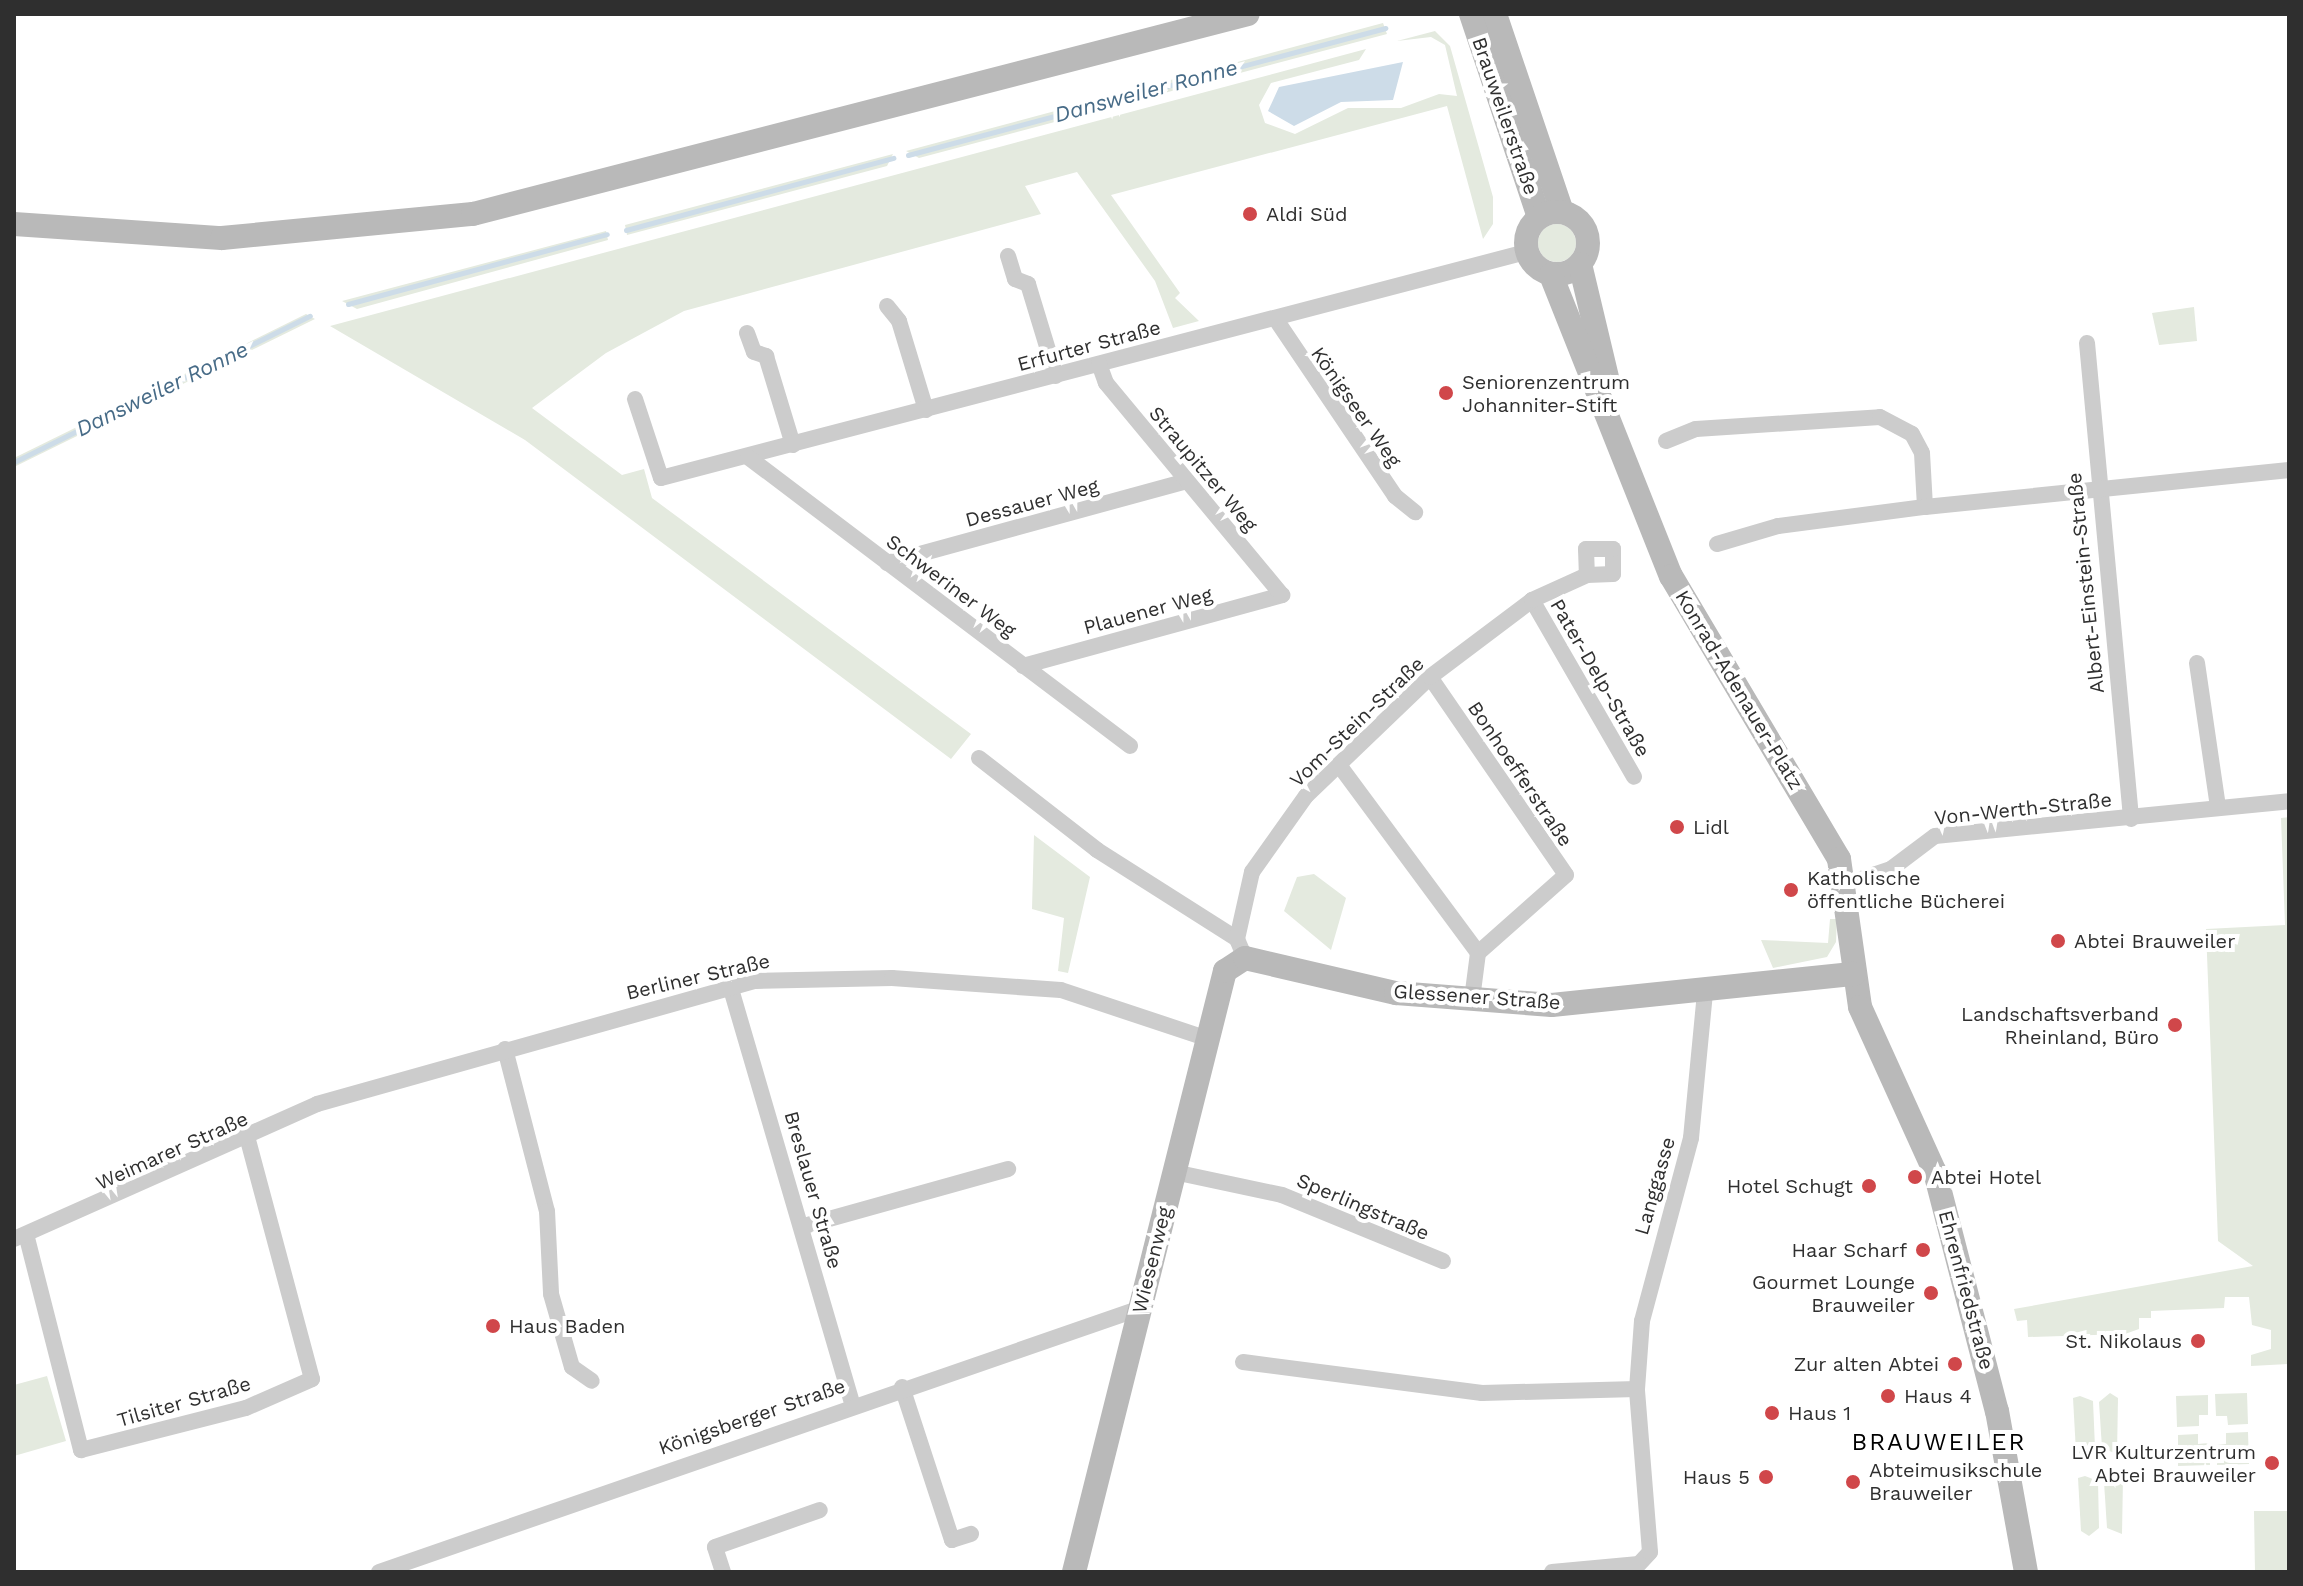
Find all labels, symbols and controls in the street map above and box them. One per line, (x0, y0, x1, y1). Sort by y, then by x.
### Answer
street label: Brauweilerstraße (1467, 34, 1543, 198)
water label: Dansweiler Ronne (1051, 54, 1241, 128)
place label: Aldi Süd (1266, 202, 1348, 226)
marker: Aldi Süd (1241, 205, 1259, 223)
street label: Erfurter Straße (1014, 315, 1164, 377)
water label: Dansweiler Ronne (71, 336, 253, 442)
street label: Königseer Weg (1305, 342, 1407, 472)
place label: Seniorenzentrum Johanniter-Stift (1462, 370, 1630, 417)
marker: Seniorenzentrum Johanniter-Stift (1437, 384, 1455, 402)
street label: Straupitzer Weg (1143, 401, 1263, 537)
street label: Albert-Einstein-Straße (2062, 471, 2110, 695)
street label: Dessauer Weg (962, 474, 1102, 532)
street label: Schweriner Weg (881, 529, 1021, 643)
street label: Plauener Weg (1081, 582, 1215, 640)
street label: Konrad-Adenauer-Platz (1670, 586, 1808, 794)
street label: Pater-Delp-Straße (1545, 595, 1655, 761)
street label: Vom-Stein-Straße (1285, 652, 1429, 792)
street label: Bonhoefferstraße (1463, 697, 1577, 851)
street label: Von-Werth-Straße (1933, 788, 2113, 830)
place label: Lidl (1693, 815, 1729, 839)
marker: Lidl (1668, 818, 1686, 836)
place label: Katholische öffentliche Bücherei (1807, 866, 2005, 913)
marker: Katholische öffentliche Bücherei (1782, 881, 1800, 899)
place label: Abtei Brauweiler (2074, 929, 2235, 953)
marker: Abtei Brauweiler (2049, 932, 2067, 950)
street label: Berliner Straße (623, 949, 773, 1005)
street label: Glessener Straße (1392, 979, 1562, 1015)
place label: Landschaftsverband Rheinland, Büro (1961, 1002, 2159, 1049)
marker: Landschaftsverband Rheinland, Büro (2166, 1016, 2184, 1034)
street label: Weimarer Straße (92, 1107, 252, 1195)
street label: Breslauer Straße (779, 1108, 847, 1272)
street label: Langgasse (1630, 1134, 1680, 1238)
place label: Abtei Hotel (1931, 1165, 2041, 1189)
street label: Sperlingstraße (1293, 1168, 1433, 1246)
marker: Abtei Hotel (1906, 1168, 1924, 1186)
place label: Hotel Schugt (1726, 1174, 1853, 1198)
marker: Hotel Schugt (1860, 1177, 1878, 1195)
street label: Wiesenweg (1127, 1204, 1177, 1316)
street label: Ehrenfriedstraße (1933, 1208, 1999, 1372)
place label: Haar Scharf (1791, 1238, 1907, 1262)
marker: Haar Scharf (1914, 1241, 1932, 1259)
place label: Gourmet Lounge Brauweiler (1752, 1270, 1915, 1317)
marker: Gourmet Lounge Brauweiler (1922, 1284, 1940, 1302)
place label: Haus Baden (509, 1314, 625, 1338)
marker: Haus Baden (484, 1317, 502, 1335)
place label: St. Nikolaus (2065, 1329, 2182, 1353)
marker: St. Nikolaus (2189, 1332, 2207, 1350)
place label: Zur alten Abtei (1793, 1352, 1939, 1376)
marker: Zur alten Abtei (1946, 1355, 1964, 1373)
street label: Tilsiter Straße (114, 1371, 254, 1433)
street label: Königsberger Straße (655, 1374, 849, 1460)
place label: Haus 4 (1904, 1384, 1972, 1408)
marker: Haus 4 (1879, 1387, 1897, 1405)
place label: Haus 1 (1788, 1401, 1851, 1425)
marker: Haus 1 (1763, 1404, 1781, 1422)
district label: BRAUWEILER (1851, 1429, 2027, 1457)
place label: LVR Kulturzentrum Abtei Brauweiler (2071, 1440, 2256, 1487)
marker: LVR Kulturzentrum Abtei Brauweiler (2263, 1454, 2281, 1472)
place label: Abteimusikschule Brauweiler (1869, 1458, 2042, 1505)
place label: Haus 5 (1683, 1465, 1750, 1489)
marker: Haus 5 (1757, 1468, 1775, 1486)
marker: Abteimusikschule Brauweiler (1844, 1473, 1862, 1491)

